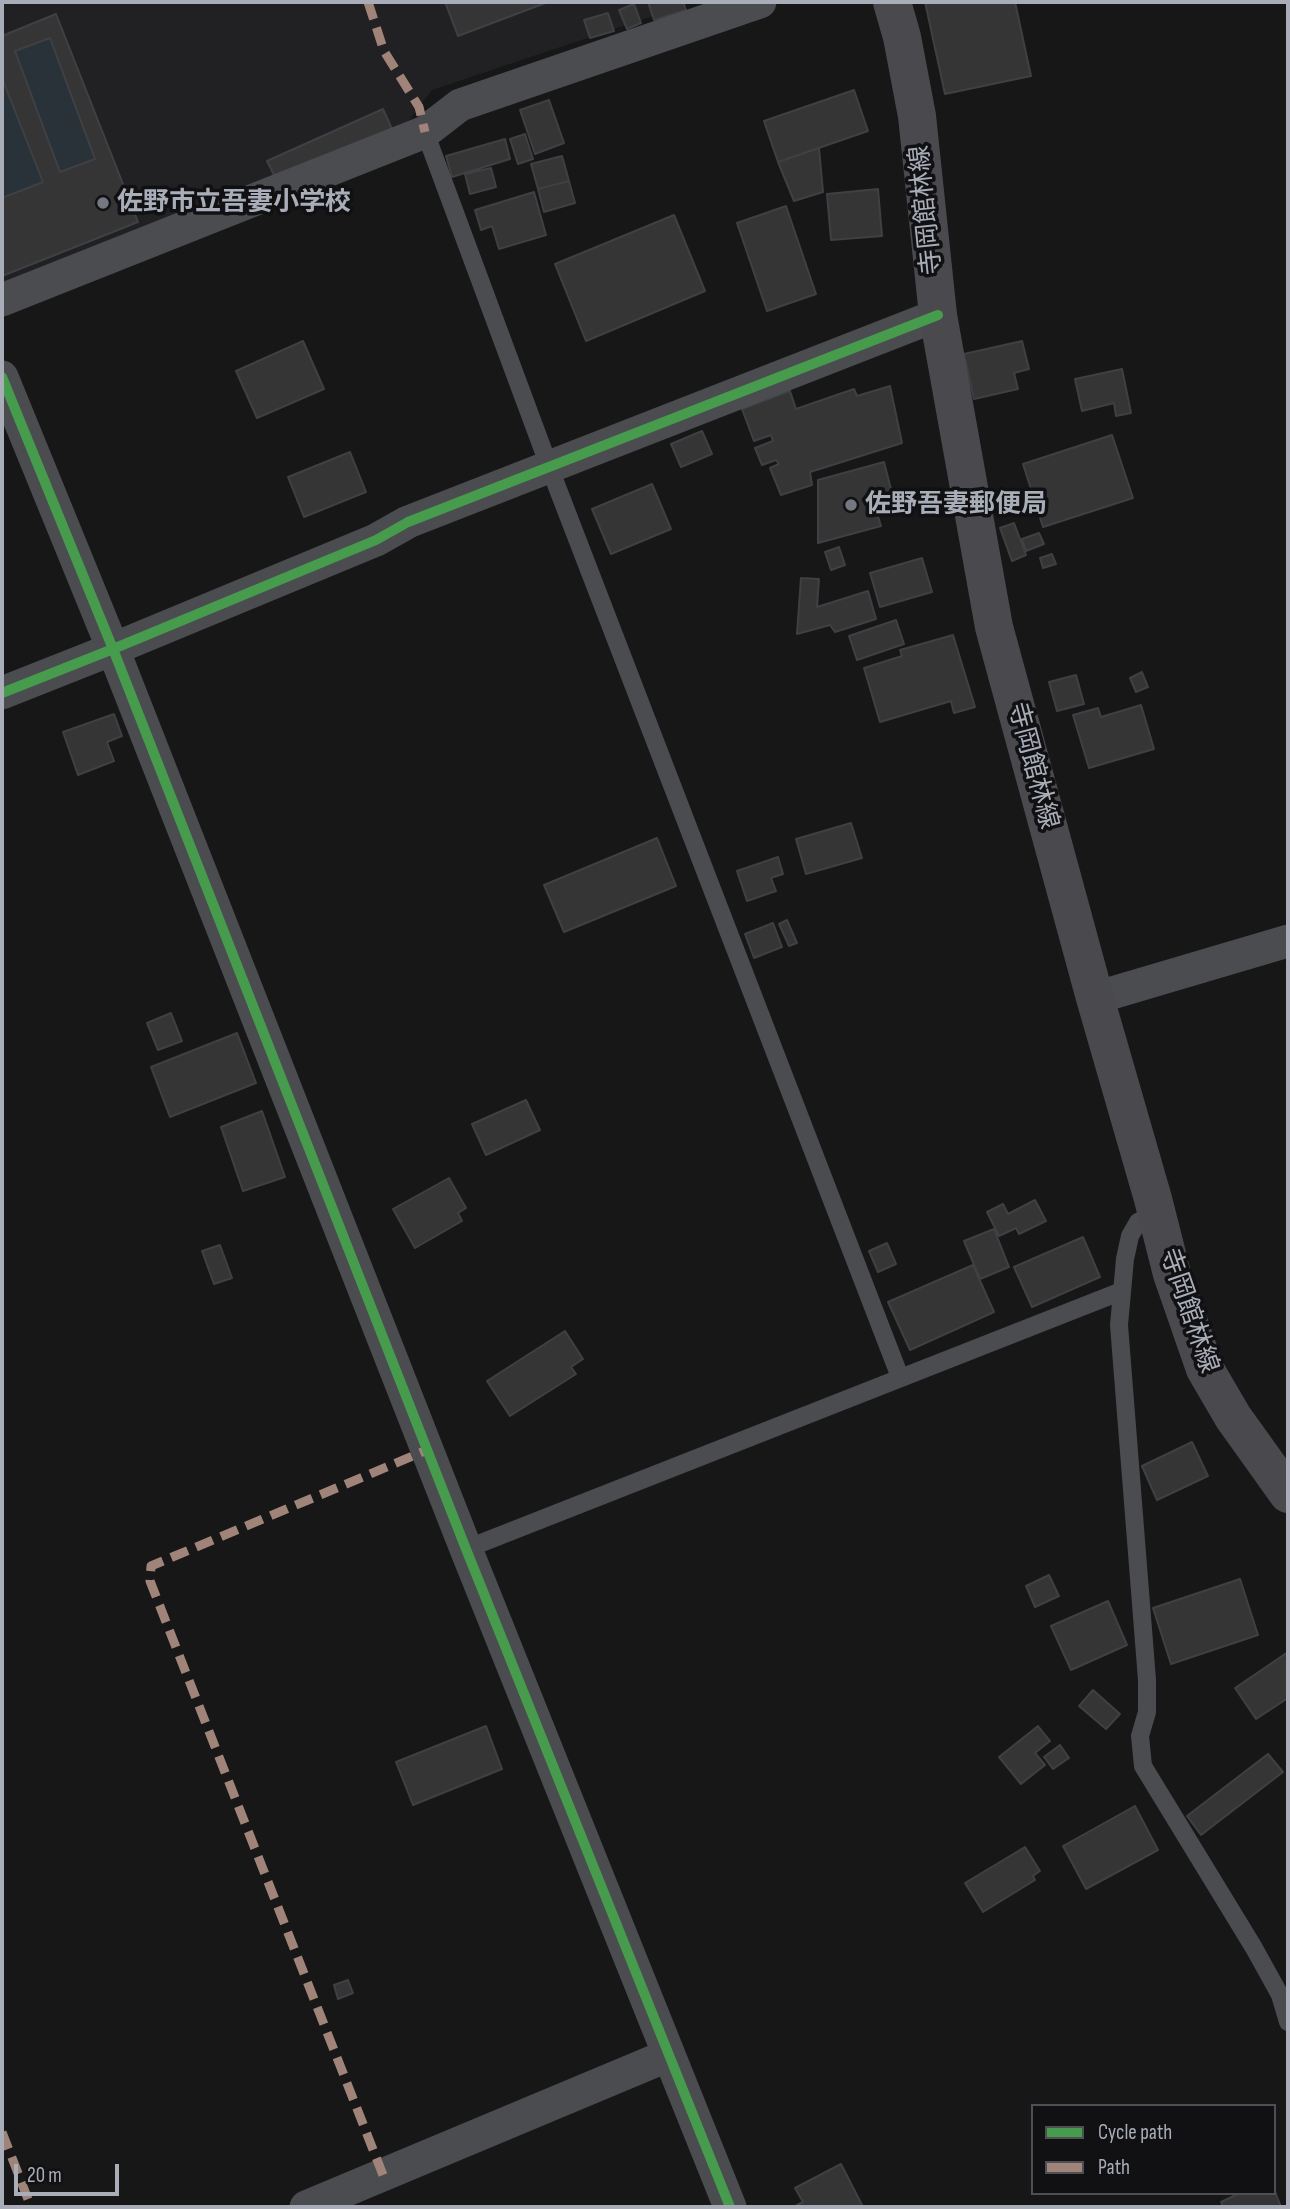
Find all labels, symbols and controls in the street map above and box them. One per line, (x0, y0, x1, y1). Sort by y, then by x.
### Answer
street label: 寺岡館林線 (905, 144, 949, 276)
place label: 佐野市立吾妻小学校 (117, 187, 351, 219)
marker: 佐野市立吾妻小学校 (95, 195, 111, 211)
place label: 佐野吾妻郵便局 (865, 489, 1047, 521)
marker: 佐野吾妻郵便局 (843, 497, 859, 513)
street label: 寺岡館林線 (1000, 699, 1064, 833)
street label: 寺岡館林線 (1152, 1244, 1224, 1378)
legend (1031, 2104, 1276, 2195)
text: Cycle path (1098, 2120, 1172, 2145)
scale bar (18, 2150, 122, 2194)
text: Path (1098, 2155, 1130, 2180)
text: 20 m (27, 2163, 62, 2188)

